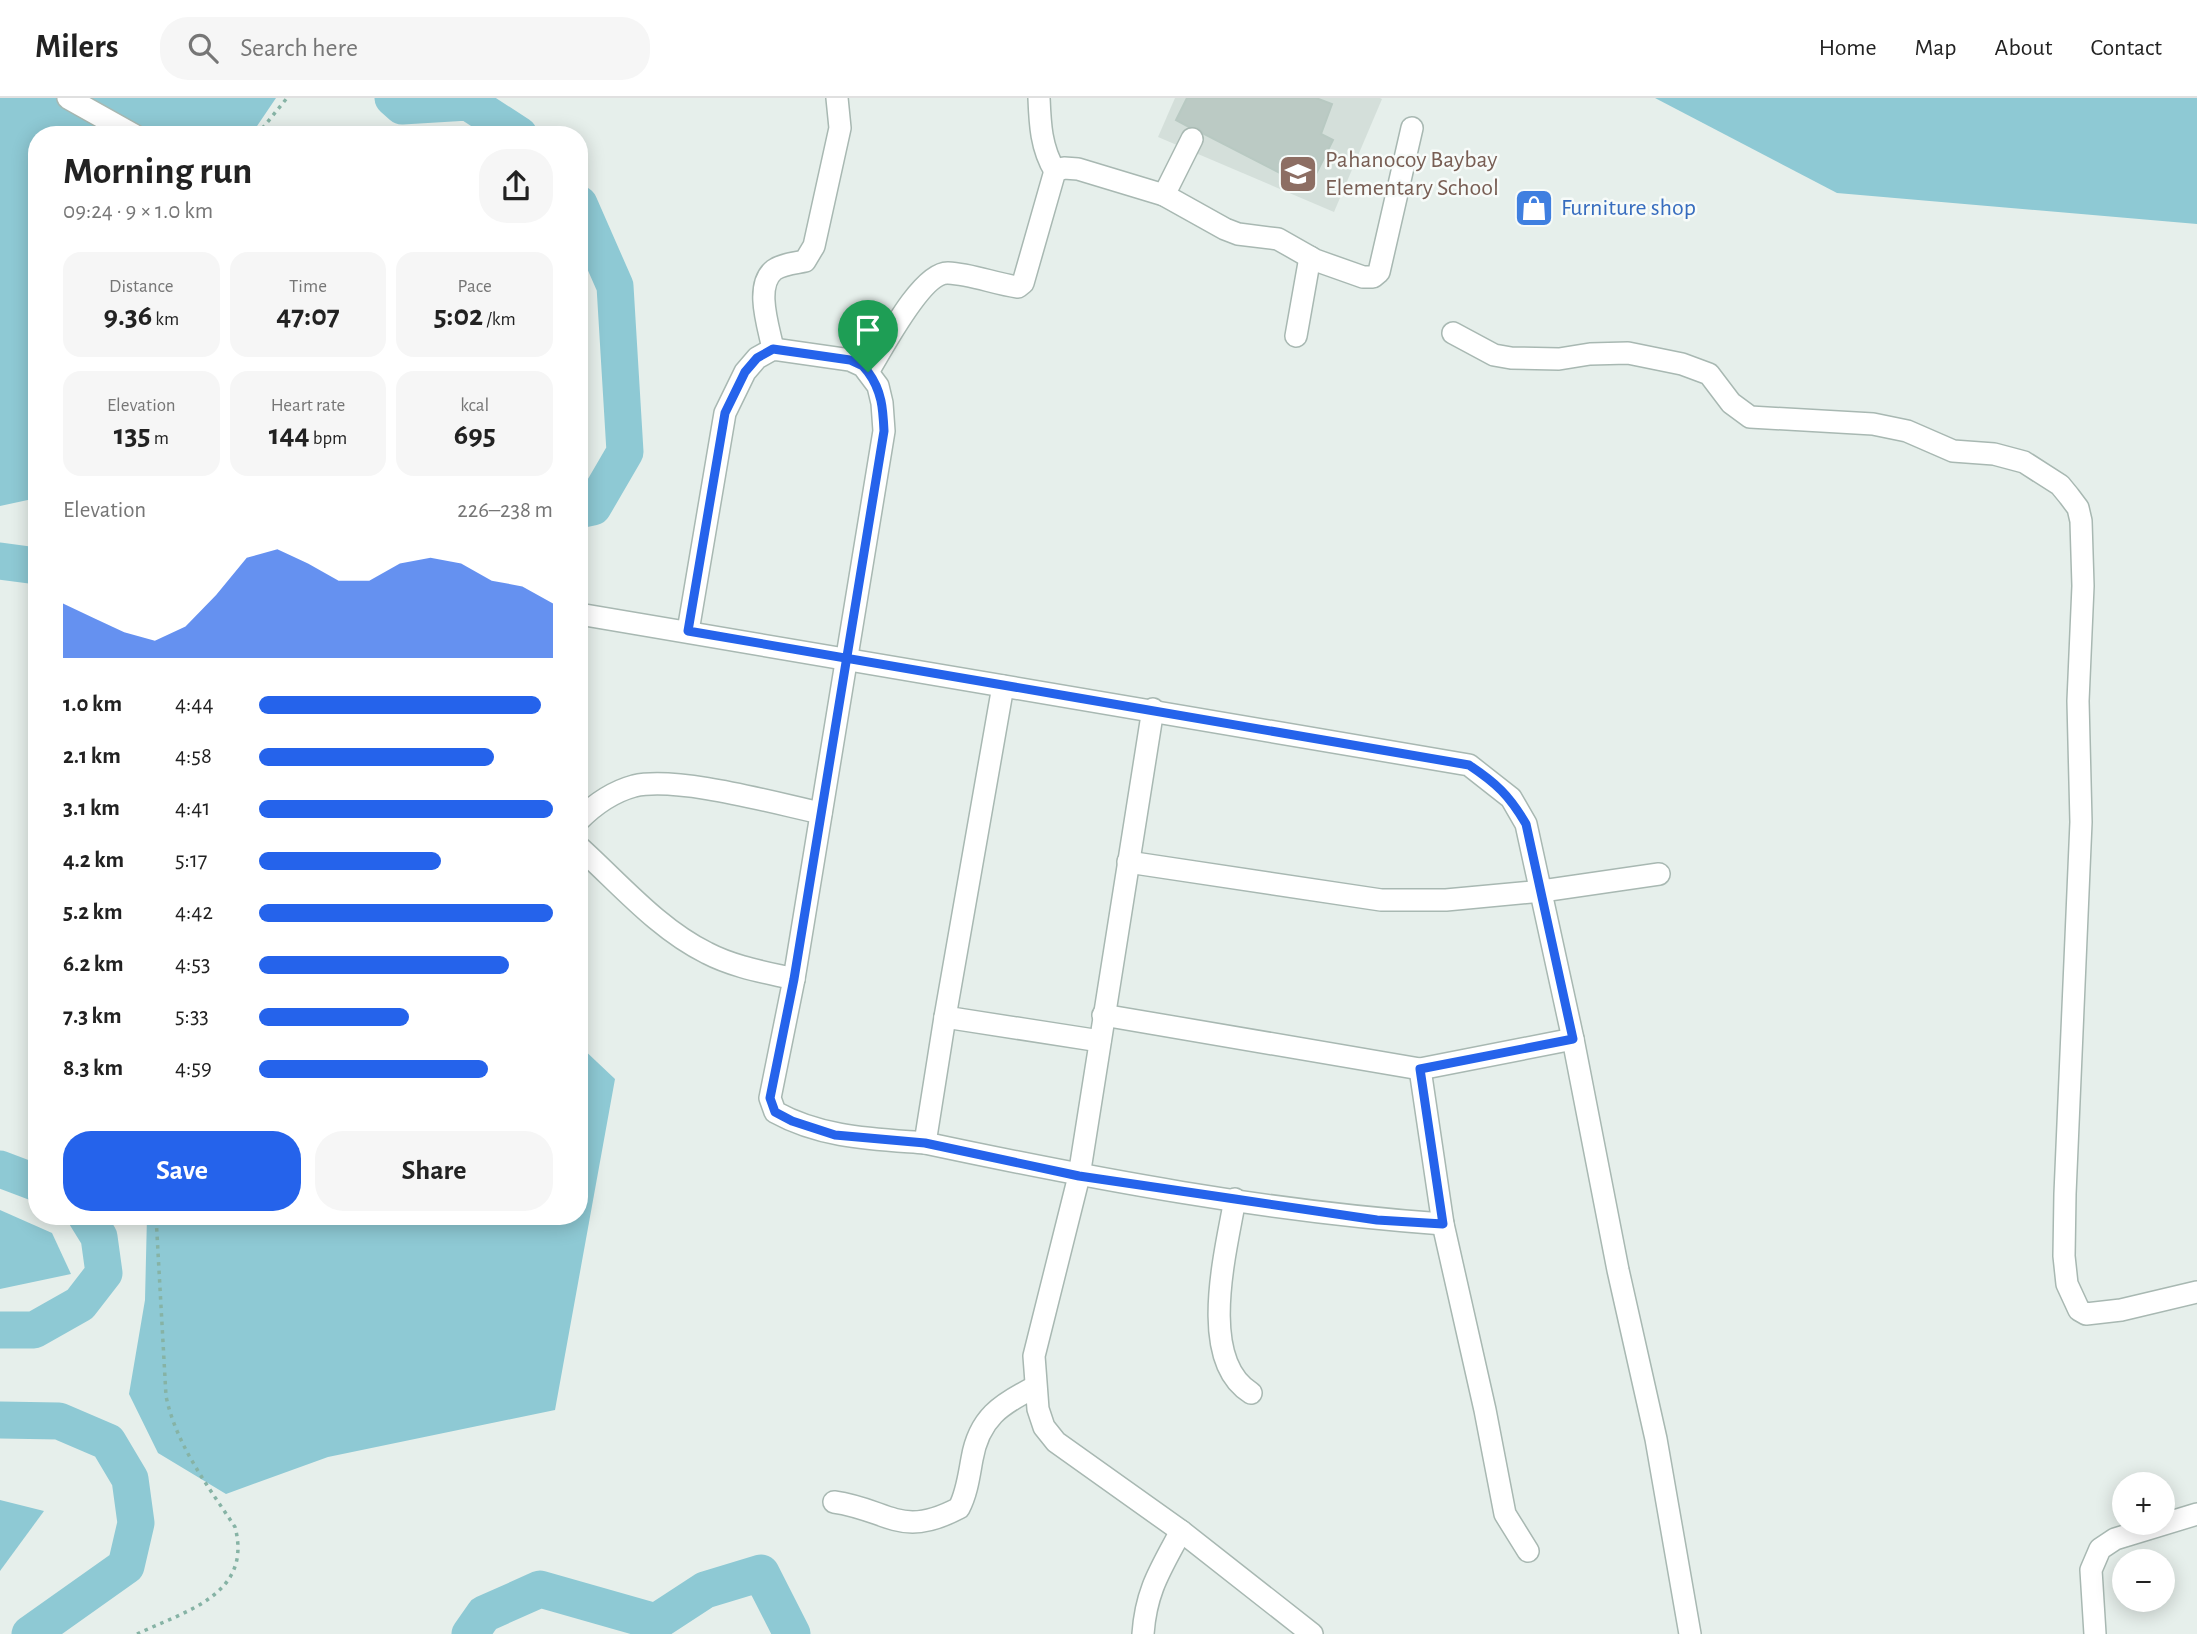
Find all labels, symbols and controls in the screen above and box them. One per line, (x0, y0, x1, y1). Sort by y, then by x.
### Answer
search box (160, 17, 650, 80)
icon: search (184, 29, 222, 67)
text: Milers (35, 31, 118, 64)
text: Search here (240, 35, 358, 61)
text: Home (1819, 36, 1877, 60)
text: Map (1915, 36, 1957, 60)
text: About (1995, 36, 2052, 60)
text: Contact (2090, 36, 2162, 60)
place label: Pahanocoy Baybay Elementary School (1325, 148, 1499, 200)
button: share (479, 149, 553, 223)
text: Morning run (63, 153, 252, 191)
school or university icon: Pahanocoy Baybay Elementary School (1277, 153, 1319, 195)
shop icon: Furniture shop (1513, 187, 1555, 229)
place label: Furniture shop (1561, 196, 1696, 220)
text: 09:24 · 9 × 1.0 km (63, 200, 213, 223)
text: Distance (109, 277, 174, 296)
text: Time (289, 277, 327, 296)
text: Pace (458, 277, 492, 296)
pin (838, 300, 898, 372)
text: 9.36 (103, 301, 152, 331)
text: 47:07 (276, 301, 340, 331)
text: 5:02 (434, 301, 483, 331)
text: km (152, 310, 179, 329)
text: /km (483, 310, 516, 329)
icon: arrive (849, 311, 887, 349)
text: Elevation (107, 396, 176, 415)
text: Heart rate (271, 396, 345, 415)
text: kcal (460, 396, 489, 415)
text: 135 (114, 420, 151, 450)
text: 144 (269, 420, 310, 450)
text: 695 (454, 420, 496, 450)
text: m (151, 429, 169, 448)
text: bpm (310, 429, 347, 448)
text: Elevation (63, 499, 146, 522)
text: 226–238 m (457, 499, 553, 522)
text: 1.0 km (63, 693, 122, 716)
text: 4:44 (175, 693, 213, 716)
text: 2.1 km (63, 745, 121, 768)
text: 4:58 (175, 745, 212, 768)
text: 3.1 km (63, 797, 120, 820)
text: 4:41 (175, 797, 210, 820)
text: 4.2 km (63, 849, 124, 872)
text: 5:17 (175, 849, 207, 872)
text: 5.2 km (63, 901, 122, 924)
text: 4:42 (175, 901, 213, 924)
text: 6.2 km (63, 953, 124, 976)
text: 4:53 (175, 953, 210, 976)
text: 7.3 km (63, 1005, 122, 1028)
text: 5:33 (175, 1005, 209, 1028)
text: 8.3 km (63, 1057, 123, 1080)
text: 4:59 (175, 1057, 212, 1080)
button: Save (63, 1131, 301, 1211)
button: Share (315, 1131, 553, 1211)
map controls (2112, 1472, 2175, 1612)
button: + (2112, 1472, 2175, 1535)
button: − (2112, 1549, 2175, 1612)

